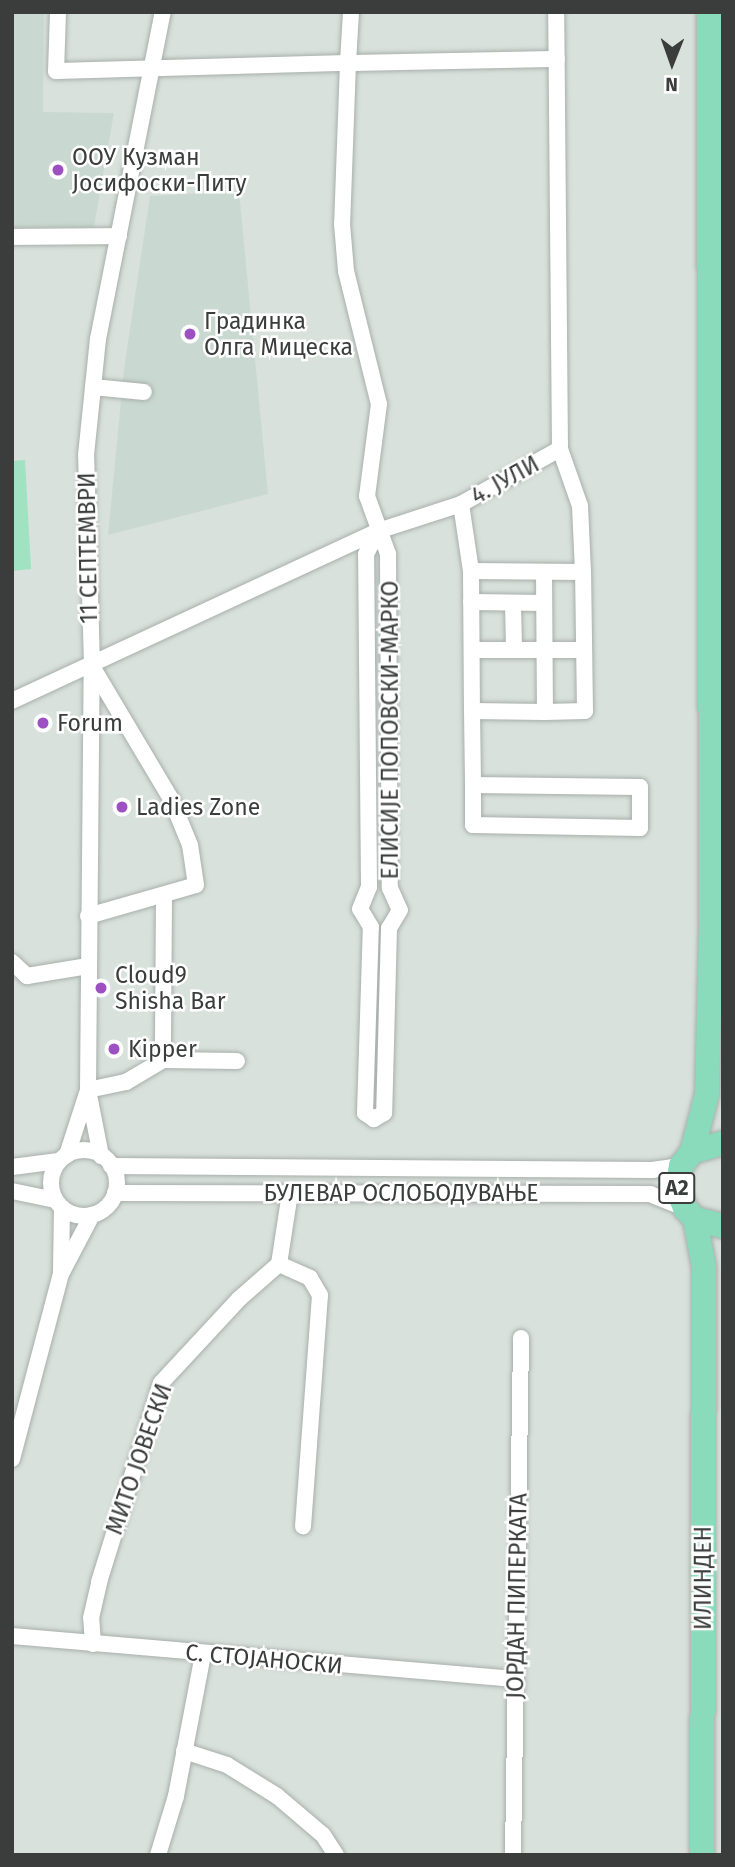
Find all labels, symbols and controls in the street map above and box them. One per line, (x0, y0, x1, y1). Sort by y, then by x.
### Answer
north arrow (637, 28, 707, 98)
text: N (665, 73, 678, 96)
place label: ООУ Кузман Јосифоски-Питу (72, 143, 246, 197)
marker: ООУ Кузман Јосифоски-Питу (50, 162, 66, 178)
place label: Градинка Олга Мицеска (204, 307, 353, 361)
marker: Градинка Олга Мицеска (182, 326, 198, 342)
street label: 4. ЈУЛИ (466, 450, 544, 510)
street label: 11 СЕПТЕМВРИ (73, 472, 103, 624)
street label: ЕЛИСИЈЕ ПОПОВСКИ-МАРКО (376, 580, 404, 880)
place label: Forum (57, 709, 123, 737)
marker: Forum (35, 715, 51, 731)
place label: Ladies Zone (136, 793, 260, 821)
marker: Ladies Zone (114, 799, 130, 815)
place label: Cloud9 Shisha Bar (115, 961, 226, 1015)
marker: Cloud9 Shisha Bar (93, 980, 109, 996)
place label: Kipper (128, 1035, 197, 1063)
marker: Kipper (106, 1041, 122, 1057)
road number: A2 (658, 1170, 696, 1206)
street label: БУЛЕВАР ОСЛОБОДУВАЊЕ (263, 1179, 539, 1207)
street label: МИТО ЈОВЕСКИ (100, 1380, 178, 1538)
street label: ЈОРДАН ПИПЕРКАТА (501, 1493, 533, 1699)
street label: ИЛИНДЕН (689, 1526, 717, 1630)
street label: С. СТОЈАНОСКИ (184, 1638, 344, 1680)

